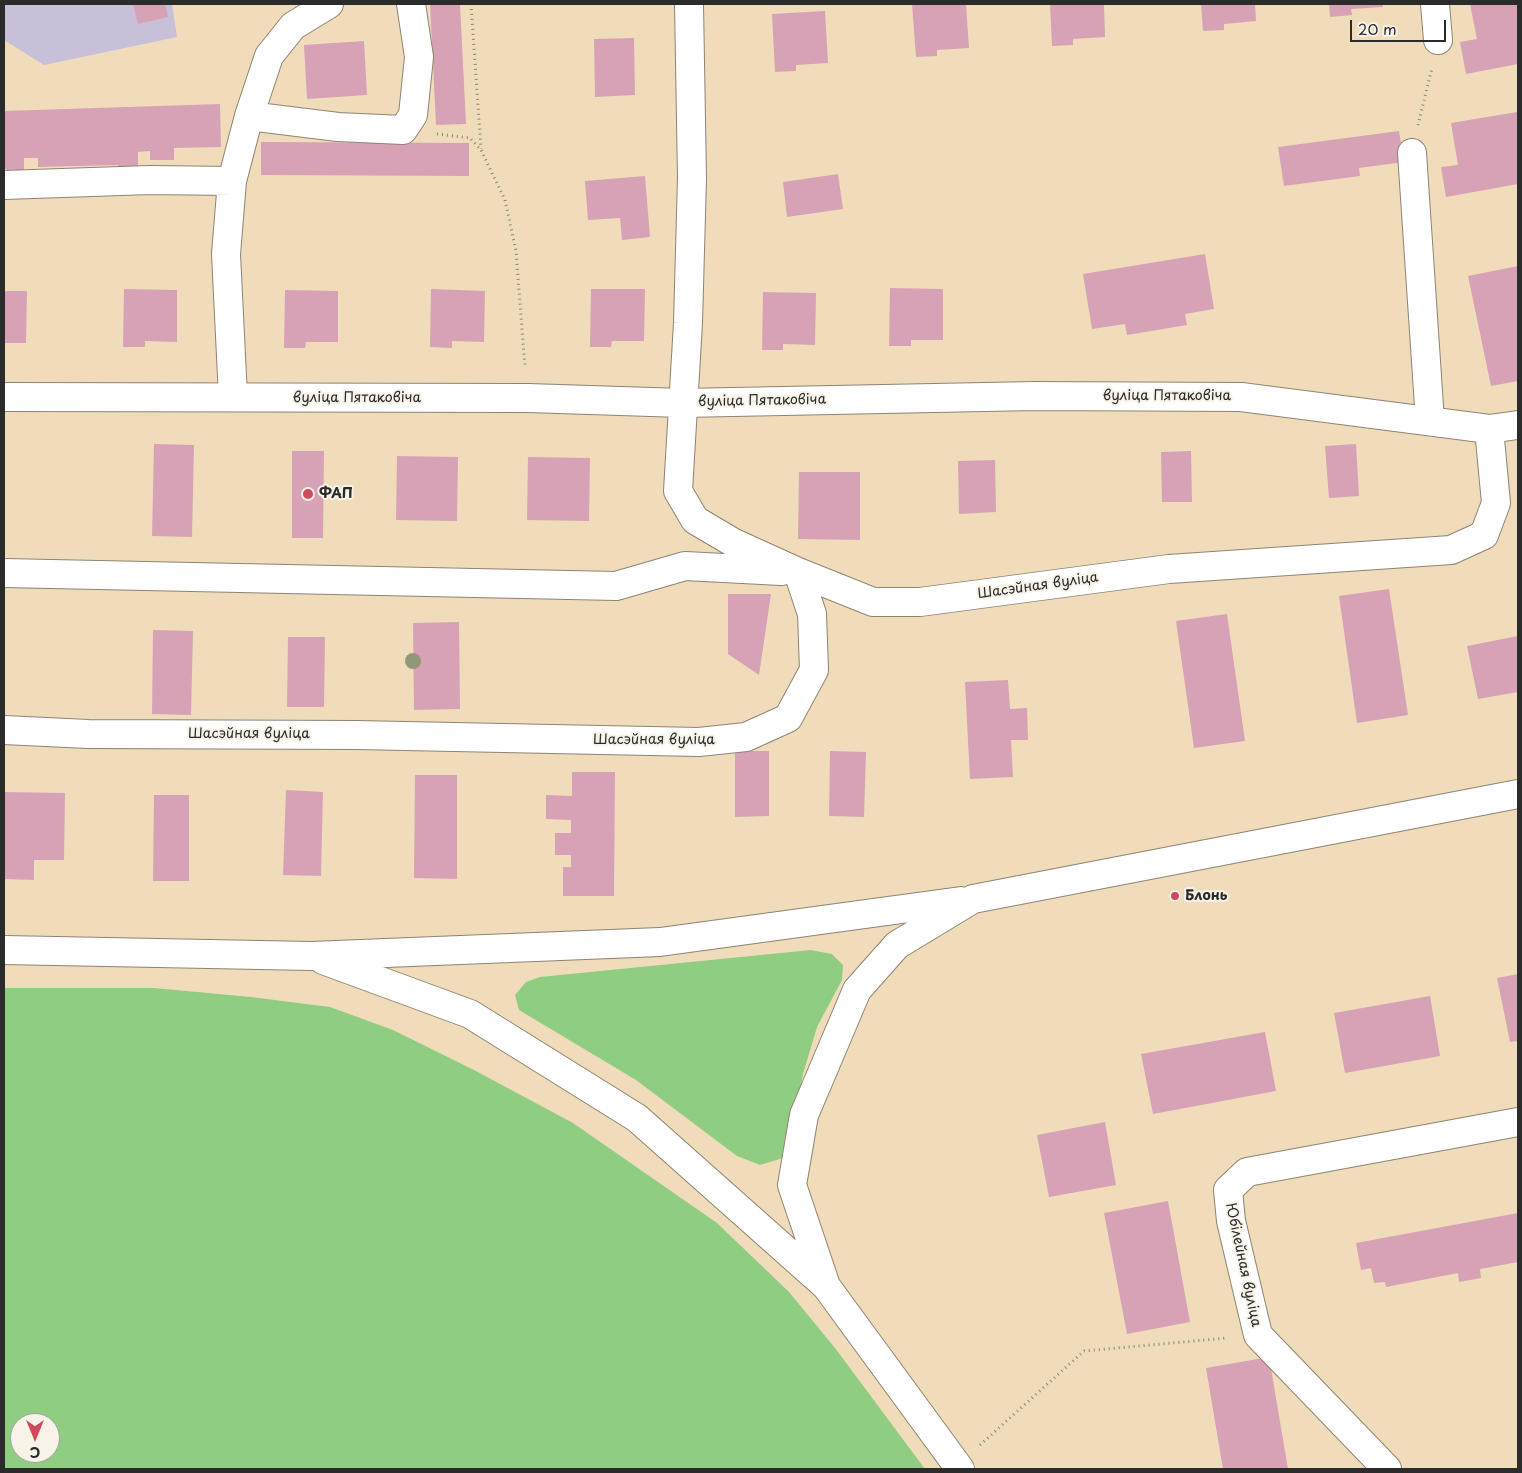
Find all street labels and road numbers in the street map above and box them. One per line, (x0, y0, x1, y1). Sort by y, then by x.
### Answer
street label: вуліца Пятаковіча (1103, 388, 1231, 404)
street label: вуліца Пятаковіча (293, 390, 421, 406)
street label: вуліца Пятаковіча (698, 391, 826, 411)
street label: Шасэйная вуліца (977, 569, 1099, 603)
street label: Шасэйная вуліца (188, 726, 310, 742)
street label: Шасэйная вуліца (593, 732, 715, 748)
street label: Юбілейная вуліца (1222, 1202, 1264, 1328)

